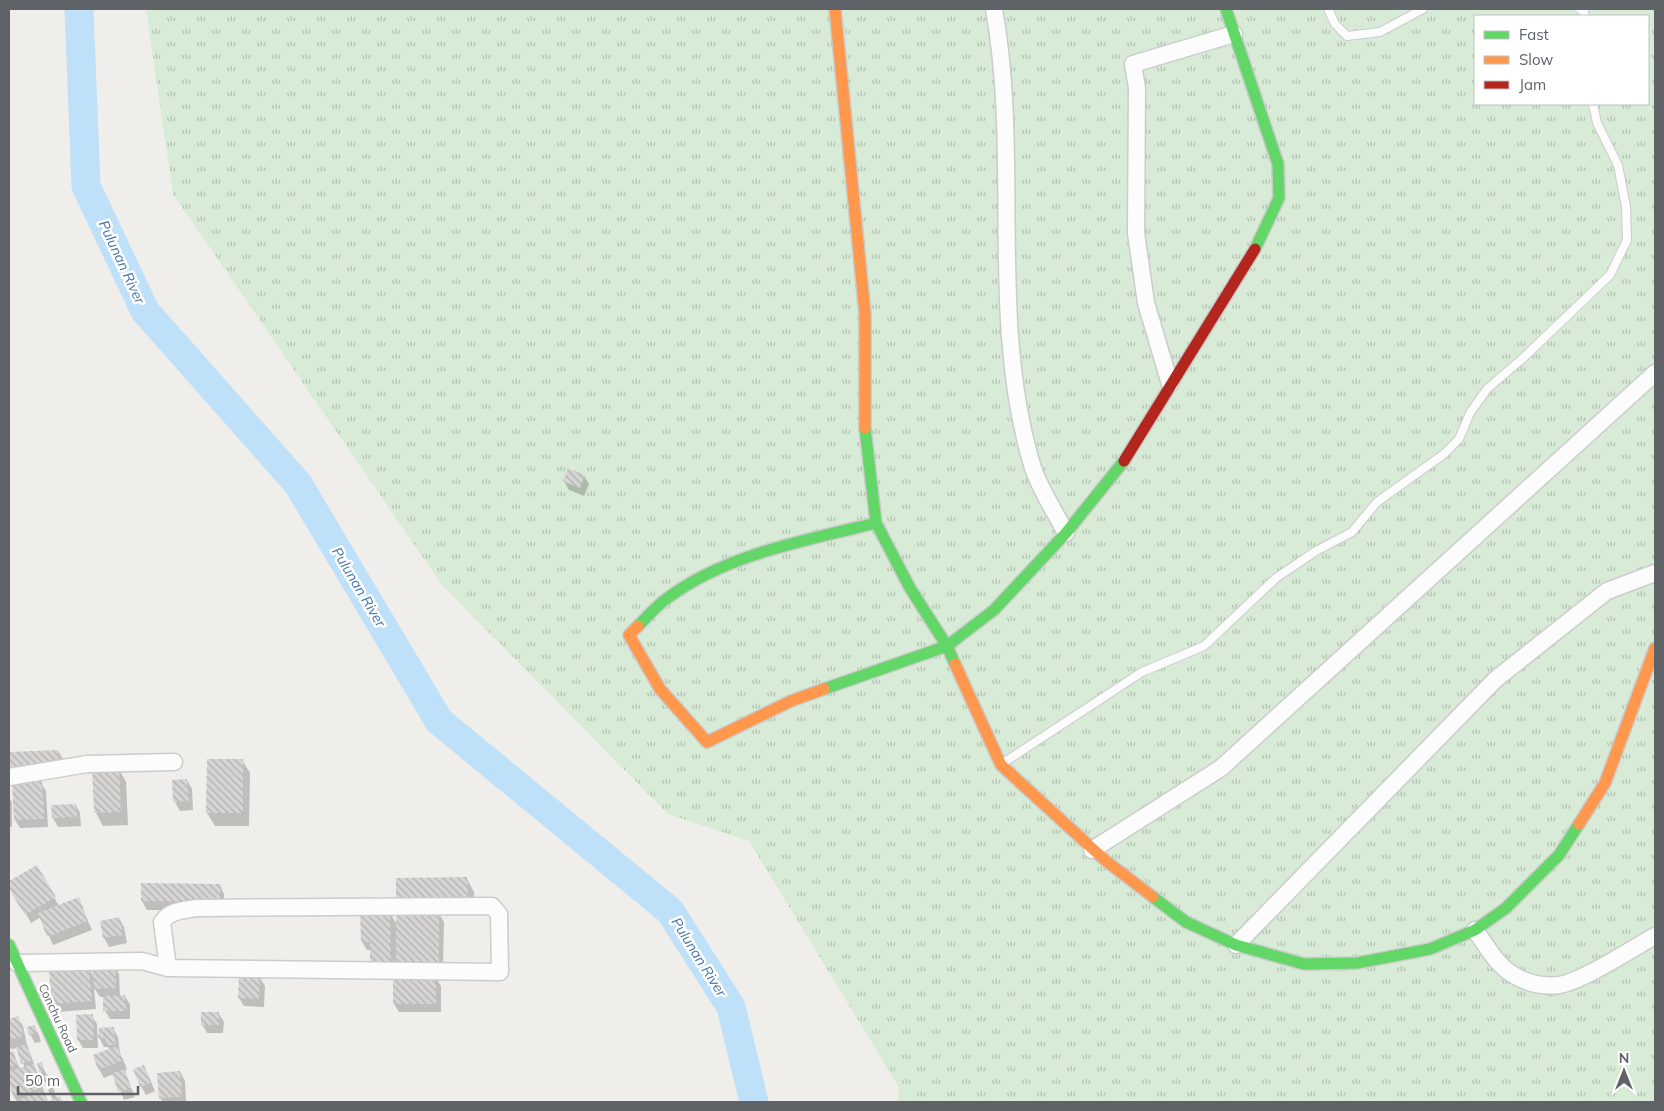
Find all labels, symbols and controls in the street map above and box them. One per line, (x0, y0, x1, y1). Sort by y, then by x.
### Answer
legend (1474, 15, 1649, 105)
text: Fast (1519, 25, 1549, 44)
text: Slow (1519, 50, 1553, 69)
text: Jam (1519, 75, 1546, 94)
water label: Pulunan River (95, 217, 150, 307)
water label: Pulunan River (328, 544, 390, 631)
water label: Pulunan River (668, 914, 731, 1001)
street label: Conchu Road (36, 981, 80, 1055)
north arrow (1599, 1046, 1649, 1096)
text: N (1619, 1049, 1629, 1067)
scale bar (18, 1064, 138, 1096)
text: 50 m (25, 1071, 60, 1090)

